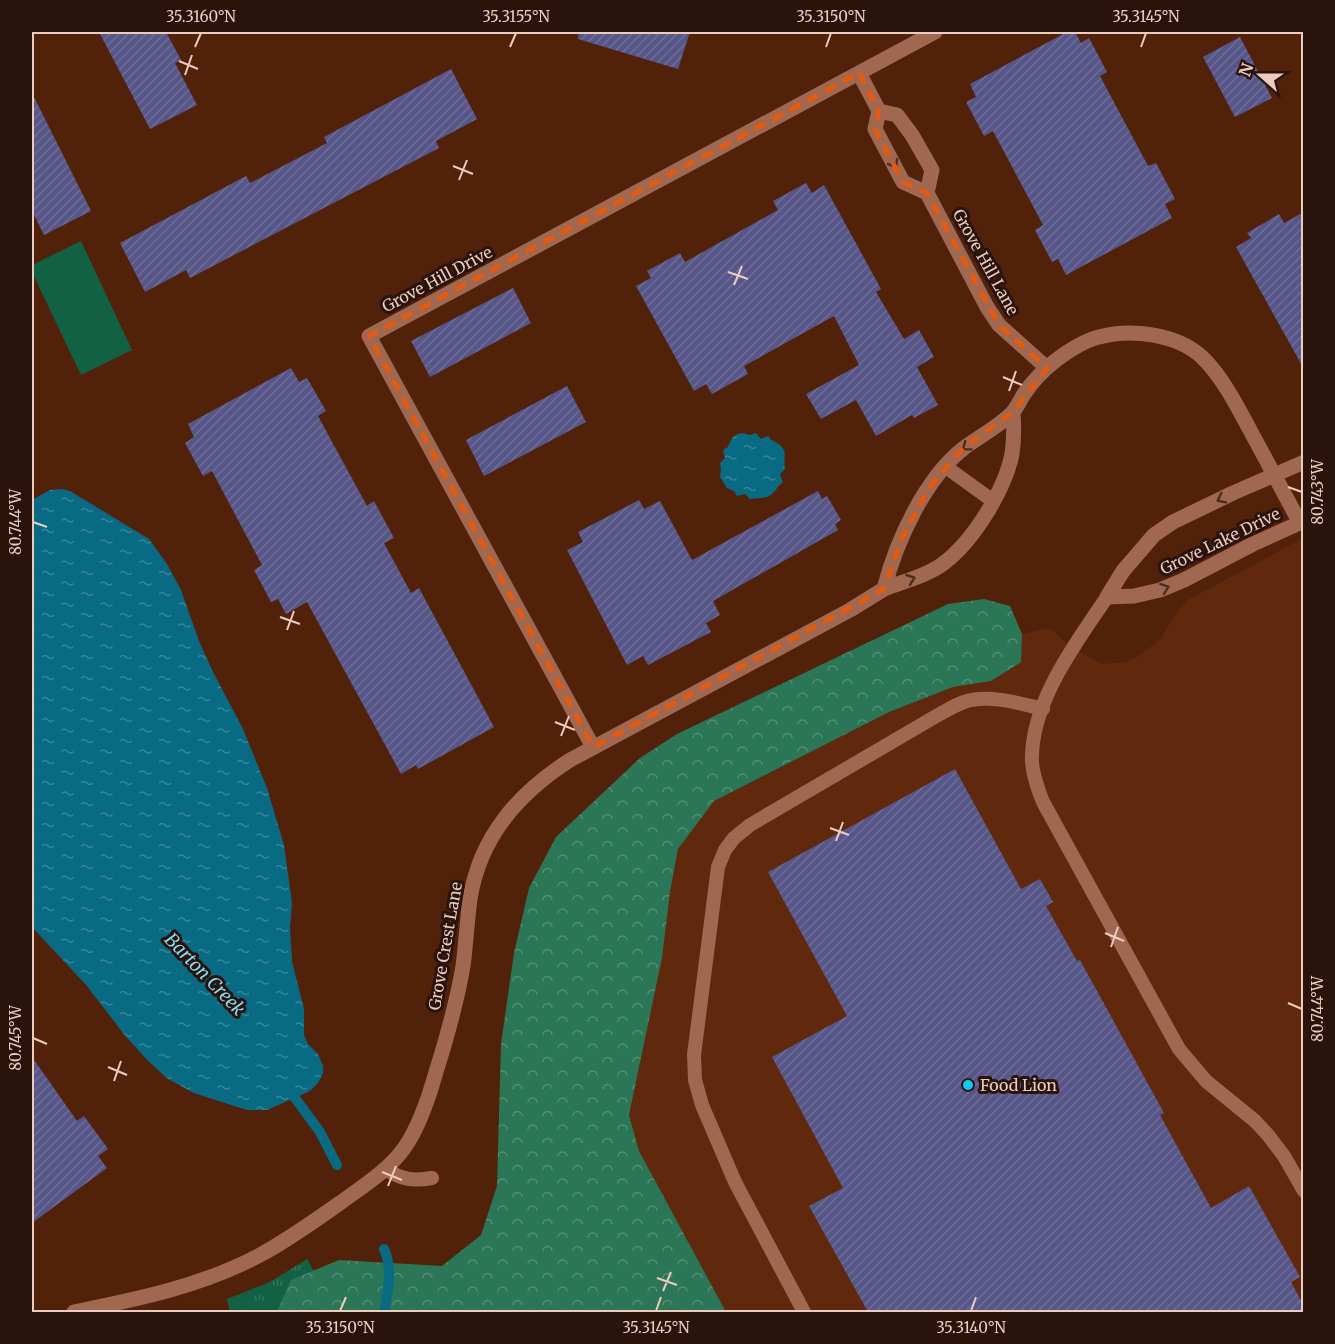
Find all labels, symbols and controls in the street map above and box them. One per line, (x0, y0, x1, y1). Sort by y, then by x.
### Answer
text: 35.3160°N (166, 7, 236, 26)
text: 35.3155°N (482, 7, 550, 26)
text: 35.3150°N (796, 7, 866, 26)
text: 35.3145°N (1112, 7, 1180, 26)
north arrow (1230, 45, 1290, 105)
text: N (1234, 60, 1258, 79)
one-way arrow (887, 158, 898, 168)
street label: Grove Hill Lane (949, 206, 1023, 318)
street label: Grove Hill Drive (379, 242, 495, 316)
one-way arrow (962, 440, 973, 451)
text: 80.743°W (1308, 458, 1327, 525)
text: 80.744°W (6, 488, 25, 555)
one-way arrow (1217, 492, 1227, 503)
street label: Grove Lake Drive (1157, 503, 1283, 579)
one-way arrow (905, 573, 916, 586)
one-way arrow (1159, 582, 1170, 595)
street label: Grove Crest Lane (424, 880, 466, 1012)
water label: Barton Creek (160, 928, 250, 1020)
text: 80.744°W (1308, 975, 1327, 1042)
text: 80.745°W (6, 1004, 25, 1071)
place label: Food Lion (980, 1075, 1057, 1095)
marker: Food Lion (961, 1078, 975, 1092)
text: 35.3150°N (305, 1318, 375, 1337)
text: 35.3145°N (622, 1318, 690, 1337)
text: 35.3140°N (936, 1318, 1006, 1337)

